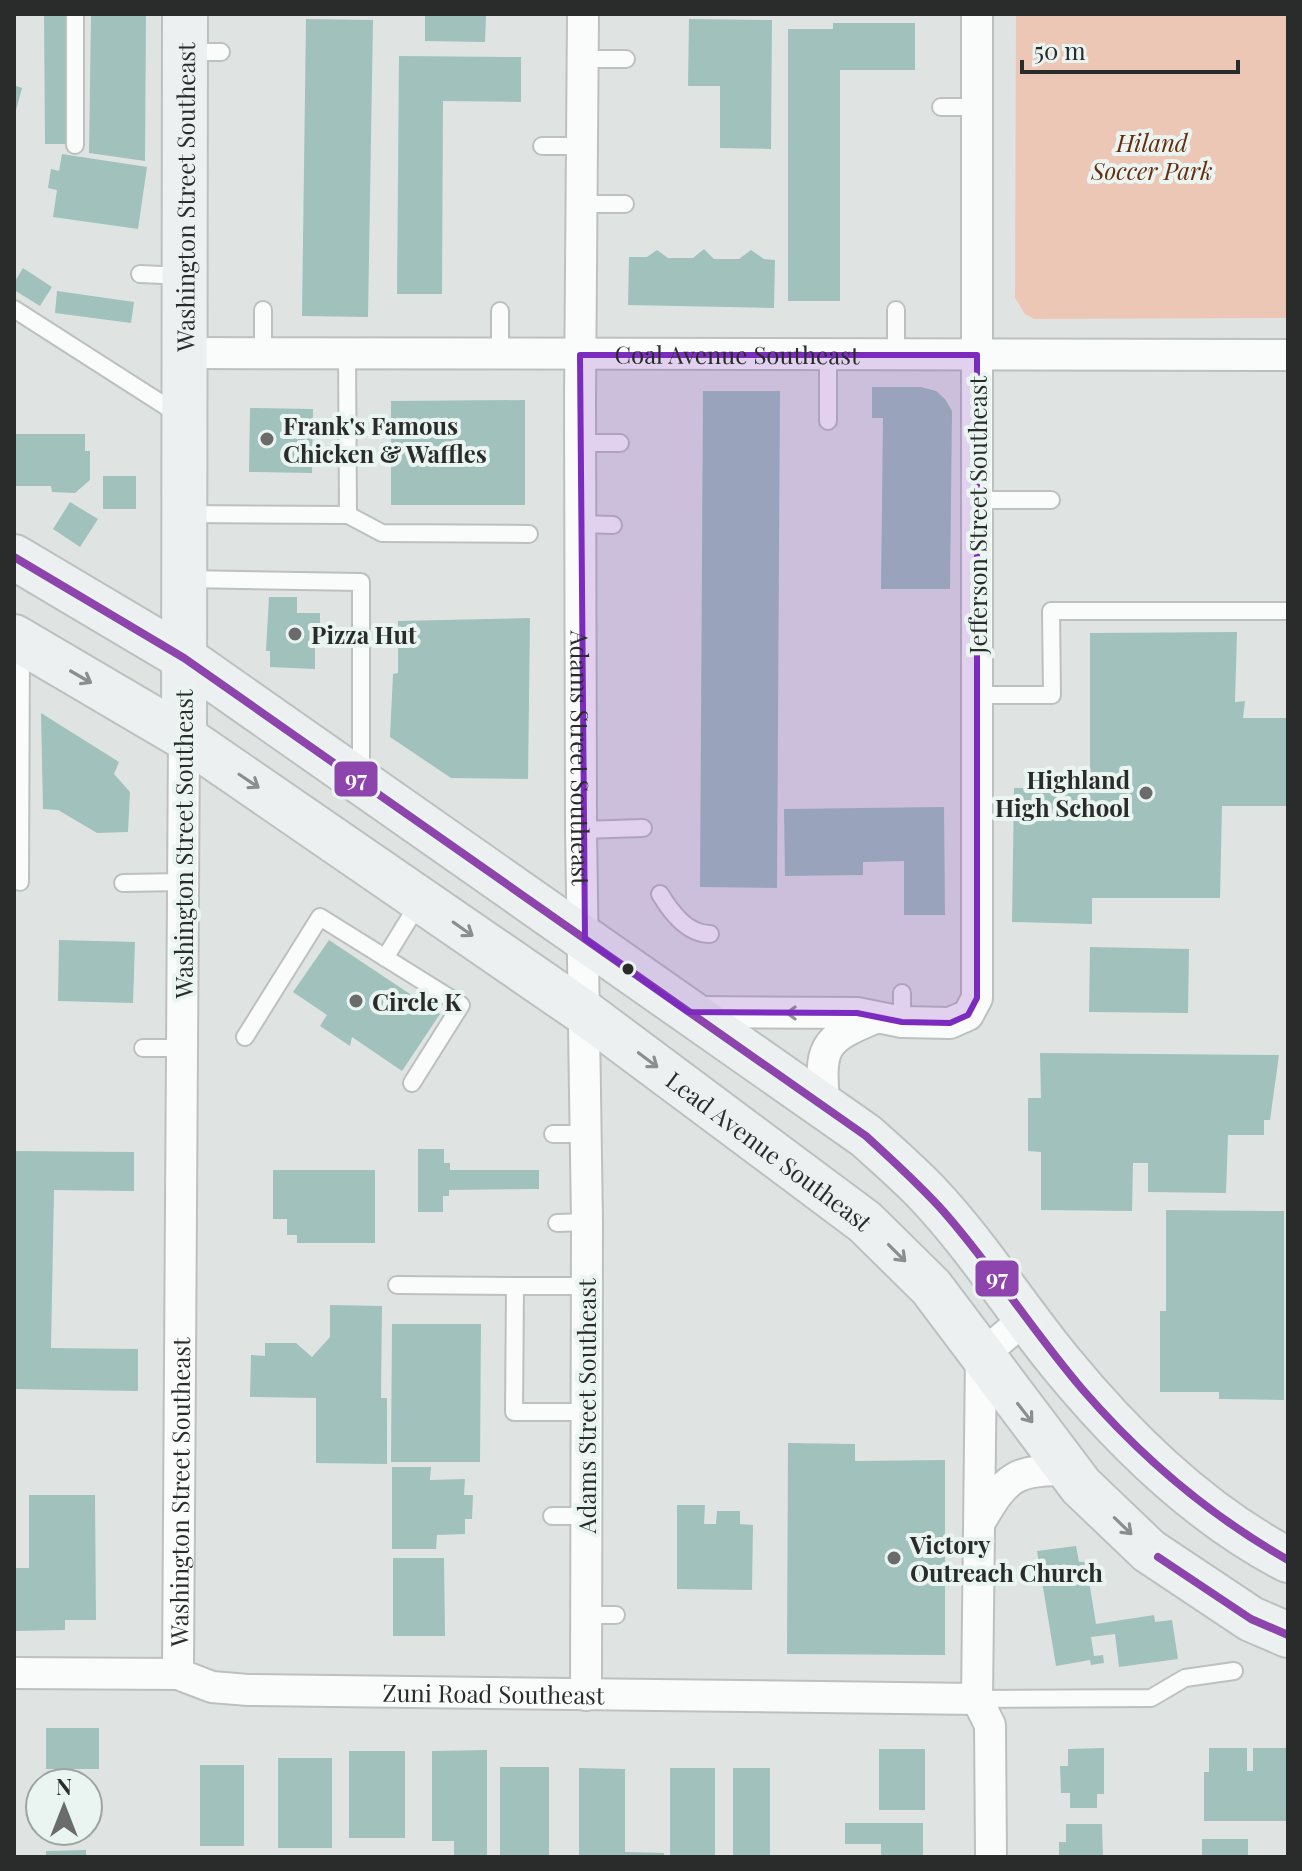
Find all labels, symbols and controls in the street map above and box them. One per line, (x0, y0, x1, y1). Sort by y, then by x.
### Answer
scale bar (1022, 24, 1238, 74)
text: 50 m (1034, 34, 1086, 66)
street label: Washington Street Southeast (169, 42, 201, 353)
park label: Hiland Soccer Park (1090, 126, 1213, 186)
street label: Coal Avenue Southeast (614, 338, 860, 370)
street label: Jefferson Street Southeast (961, 376, 993, 655)
place label: Frank's Famous Chicken & Waffles (283, 409, 487, 469)
marker: Frank's Famous Chicken & Waffles (258, 430, 276, 448)
place label: Pizza Hut (311, 618, 417, 650)
marker: Pizza Hut (286, 625, 304, 643)
street label: Adams Street Southeast (565, 629, 598, 886)
one-way arrow (69, 669, 92, 685)
street label: Washington Street Southeast (167, 689, 199, 1000)
line badge: 97 (333, 760, 379, 798)
text: 97 (345, 763, 367, 793)
place label: Highland High School (995, 763, 1131, 823)
one-way arrow (237, 773, 259, 789)
marker: Highland High School (1137, 784, 1155, 802)
one-way arrow (451, 921, 473, 937)
unlabelled marker (620, 961, 636, 977)
place label: Circle K (372, 985, 462, 1017)
marker: Circle K (347, 992, 365, 1010)
one-way arrow (785, 1005, 812, 1021)
one-way arrow (636, 1051, 658, 1068)
street label: Lead Avenue Southeast (660, 1063, 880, 1237)
one-way arrow (887, 1243, 906, 1262)
line badge: 97 (974, 1259, 1020, 1298)
text: 97 (986, 1262, 1008, 1292)
street label: Adams Street Southeast (570, 1278, 602, 1535)
street label: Washington Street Southeast (162, 1337, 196, 1648)
one-way arrow (1017, 1402, 1034, 1423)
one-way arrow (1113, 1516, 1133, 1535)
place label: Victory Outreach Church (909, 1528, 1103, 1588)
marker: Victory Outreach Church (885, 1549, 903, 1567)
street label: Zuni Road Southeast (382, 1676, 605, 1710)
north arrow (24, 1767, 104, 1847)
text: N (56, 1771, 72, 1801)

